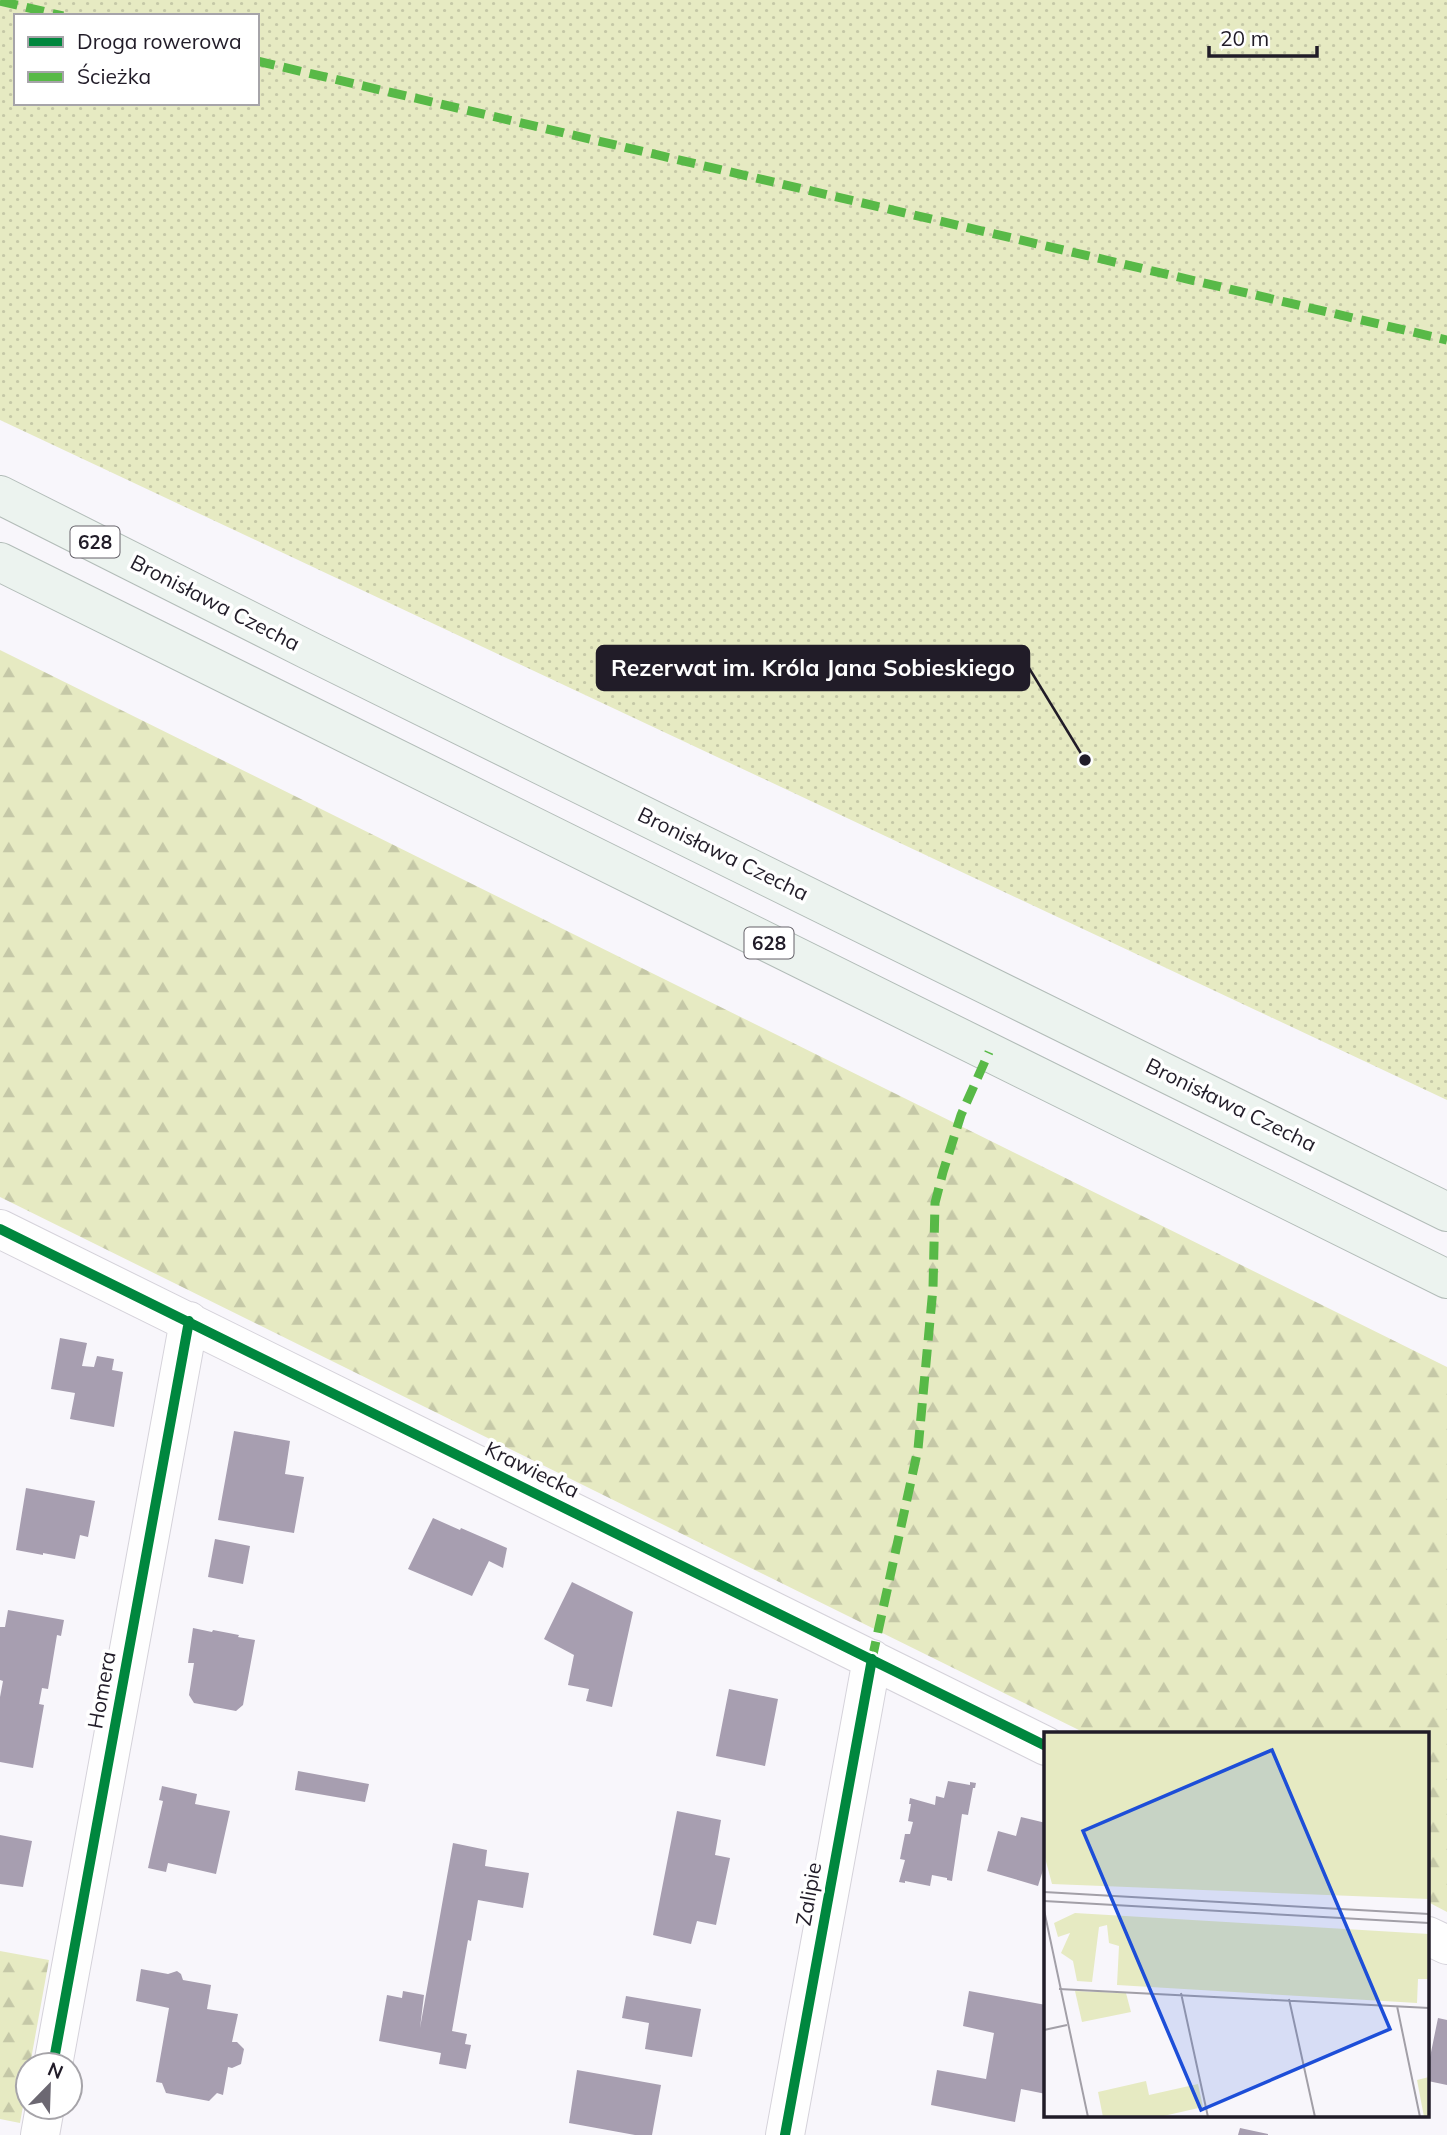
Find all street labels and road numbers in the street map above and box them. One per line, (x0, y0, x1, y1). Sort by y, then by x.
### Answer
road number: 628 (70, 526, 119, 558)
street label: Bronisława Czecha (126, 548, 304, 656)
street label: Bronisława Czecha (634, 801, 813, 906)
road number: 628 (744, 928, 794, 959)
street label: Bronisława Czecha (1142, 1052, 1321, 1157)
street label: Krawiecka (481, 1435, 584, 1503)
street label: Homera (81, 1649, 121, 1731)
street label: Zalipie (790, 1860, 826, 1928)

